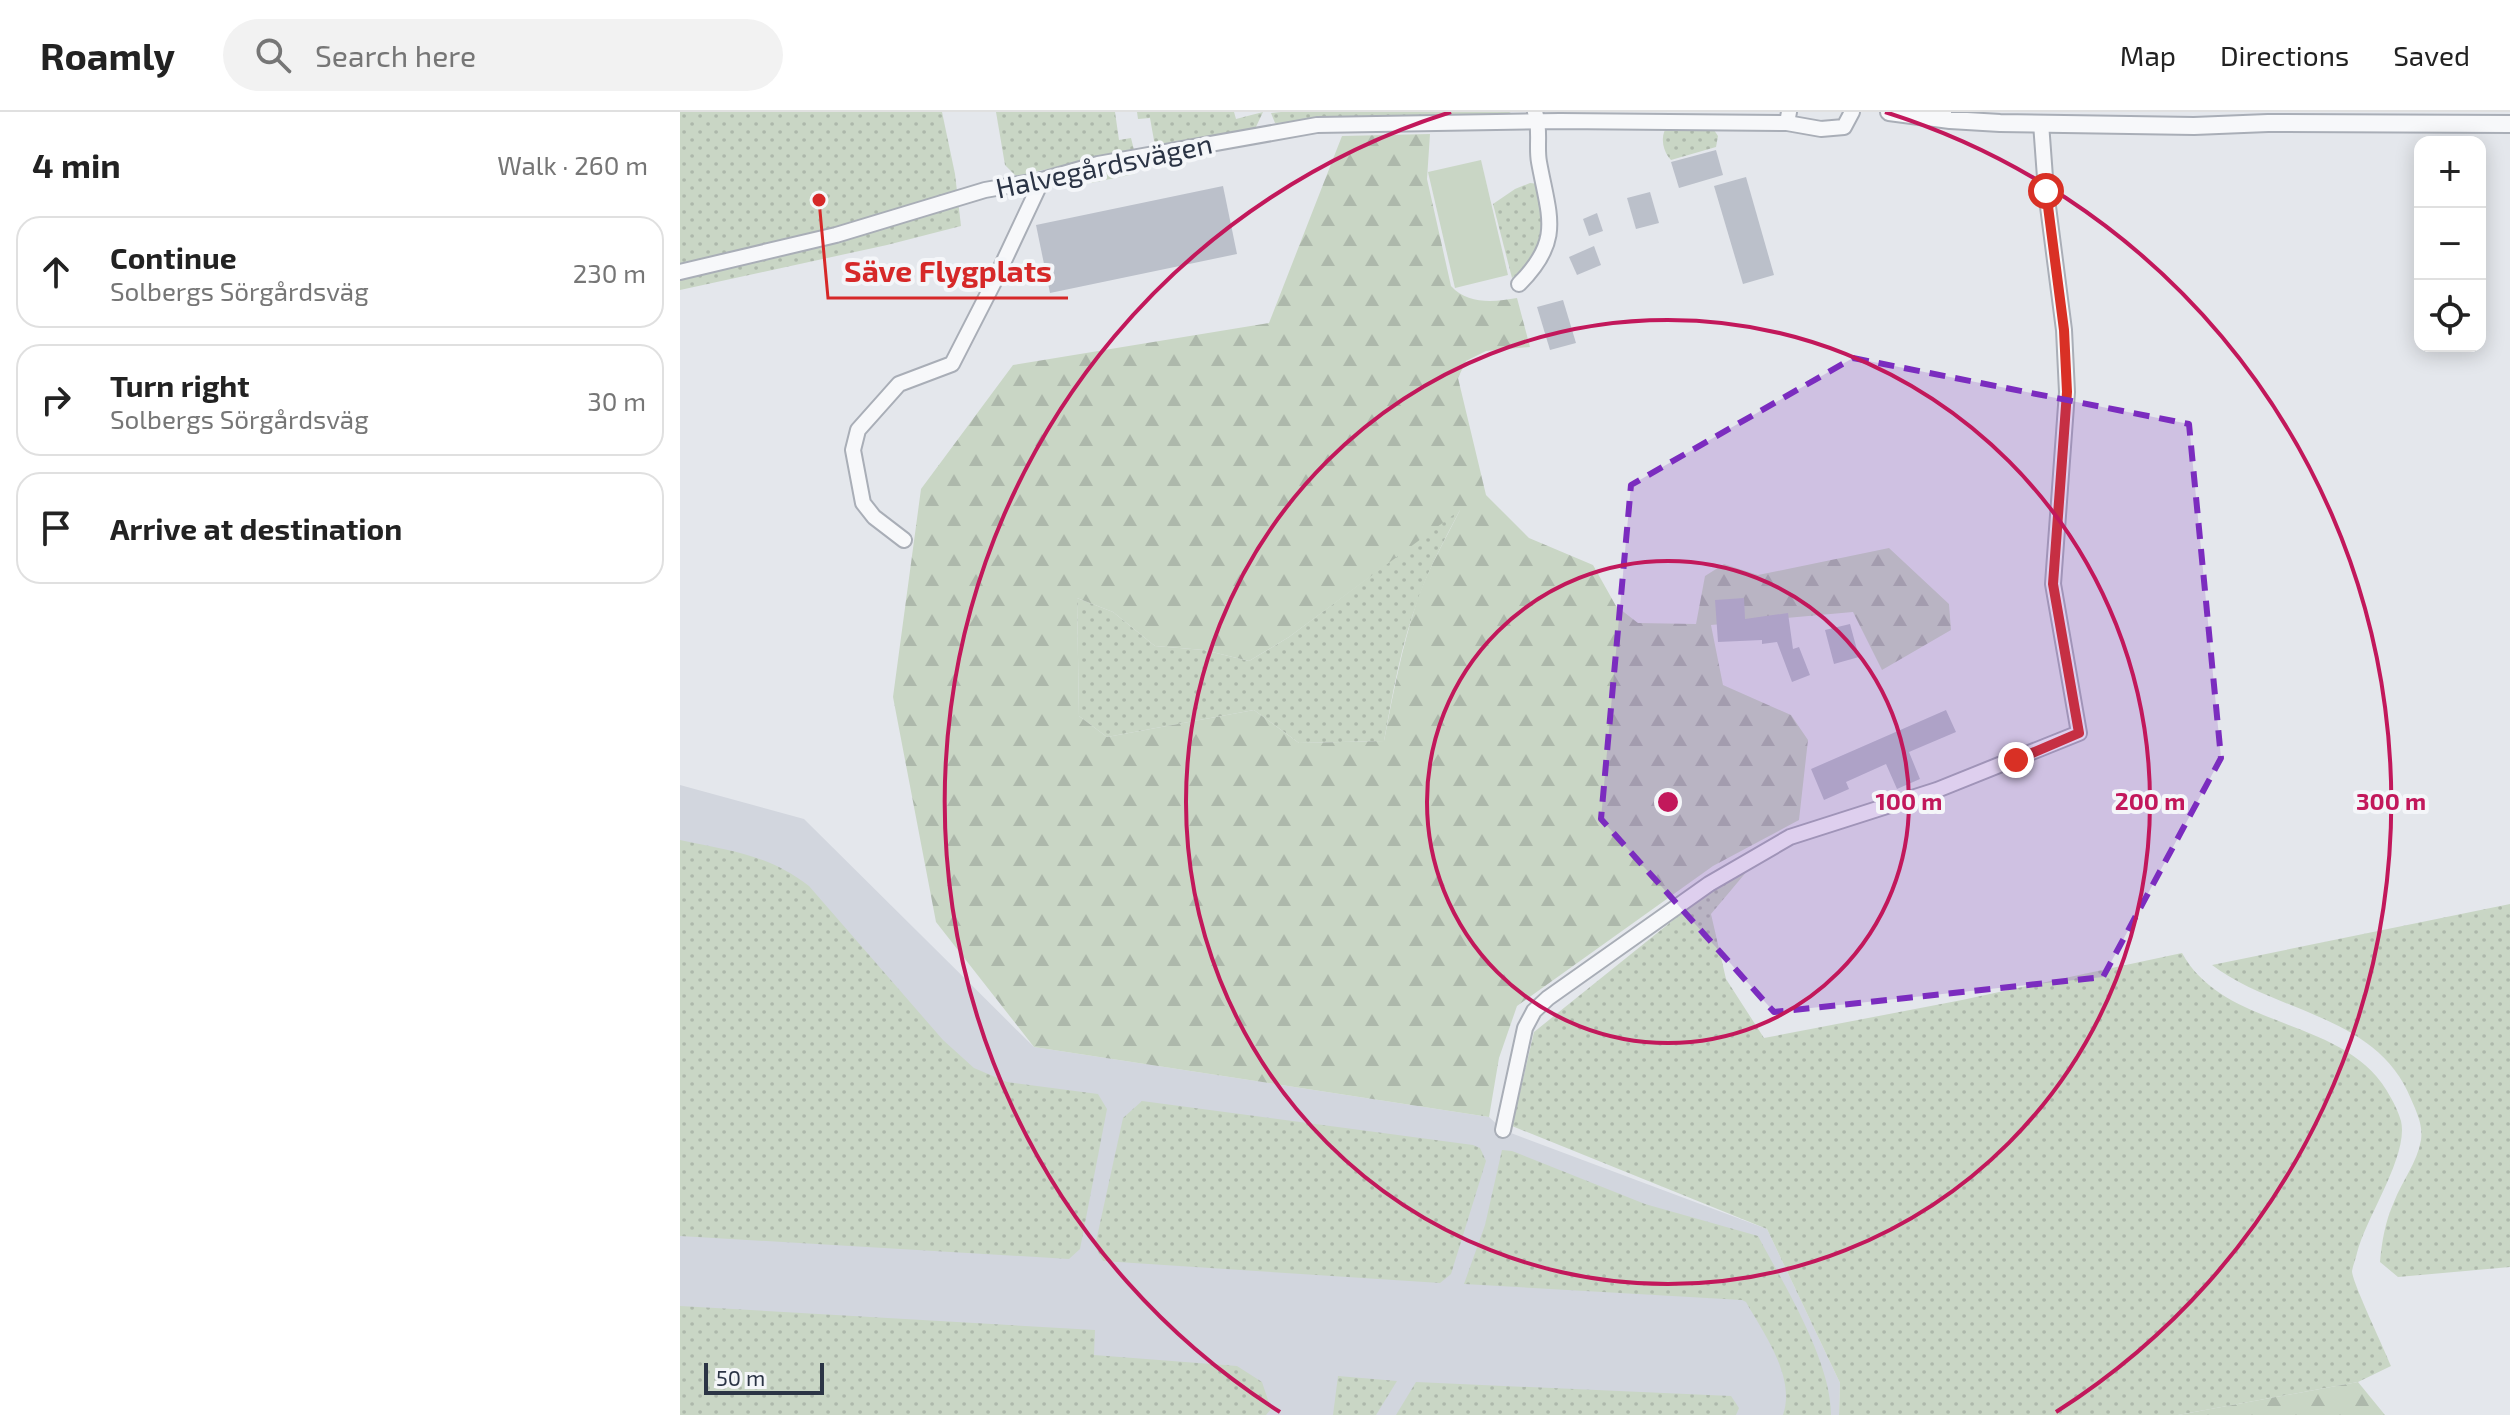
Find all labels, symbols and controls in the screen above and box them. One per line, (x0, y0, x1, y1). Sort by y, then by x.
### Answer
search box (223, 19, 783, 91)
text: Roamly (40, 32, 175, 78)
icon: search (251, 33, 295, 77)
text: Search here (315, 37, 476, 73)
text: Map (2120, 38, 2176, 72)
text: Directions (2220, 38, 2349, 72)
text: Saved (2393, 38, 2470, 72)
street label: Halvegårdsvägen (992, 125, 1215, 205)
map controls (2414, 136, 2486, 352)
button: + (2414, 136, 2486, 208)
text: 4 min (32, 144, 121, 185)
text: Walk · 260 m (497, 149, 648, 180)
route start (2028, 173, 2064, 209)
button: − (2414, 208, 2486, 280)
text: Continue (110, 239, 237, 275)
callout: Säve Flygplats (828, 244, 1068, 298)
icon: ahead (34, 250, 78, 294)
text: Säve Flygplats (844, 252, 1052, 289)
text: 230 m (573, 257, 646, 288)
text: Solbergs Sörgårdsväg (110, 275, 369, 306)
button: locate (2414, 280, 2486, 352)
text: Turn right (110, 367, 250, 403)
icon: right (34, 378, 78, 422)
text: 30 m (587, 385, 646, 416)
text: Solbergs Sörgårdsväg (110, 403, 369, 434)
icon: arrive (34, 506, 78, 550)
text: Arrive at destination (110, 510, 402, 546)
route end (1998, 742, 2034, 778)
text: 100 m (1876, 786, 1942, 815)
text: 200 m (2115, 786, 2185, 815)
text: 300 m (2356, 786, 2426, 815)
centre of rings (1654, 788, 1682, 816)
scale bar (704, 1359, 824, 1395)
text: 50 m (716, 1364, 765, 1390)

